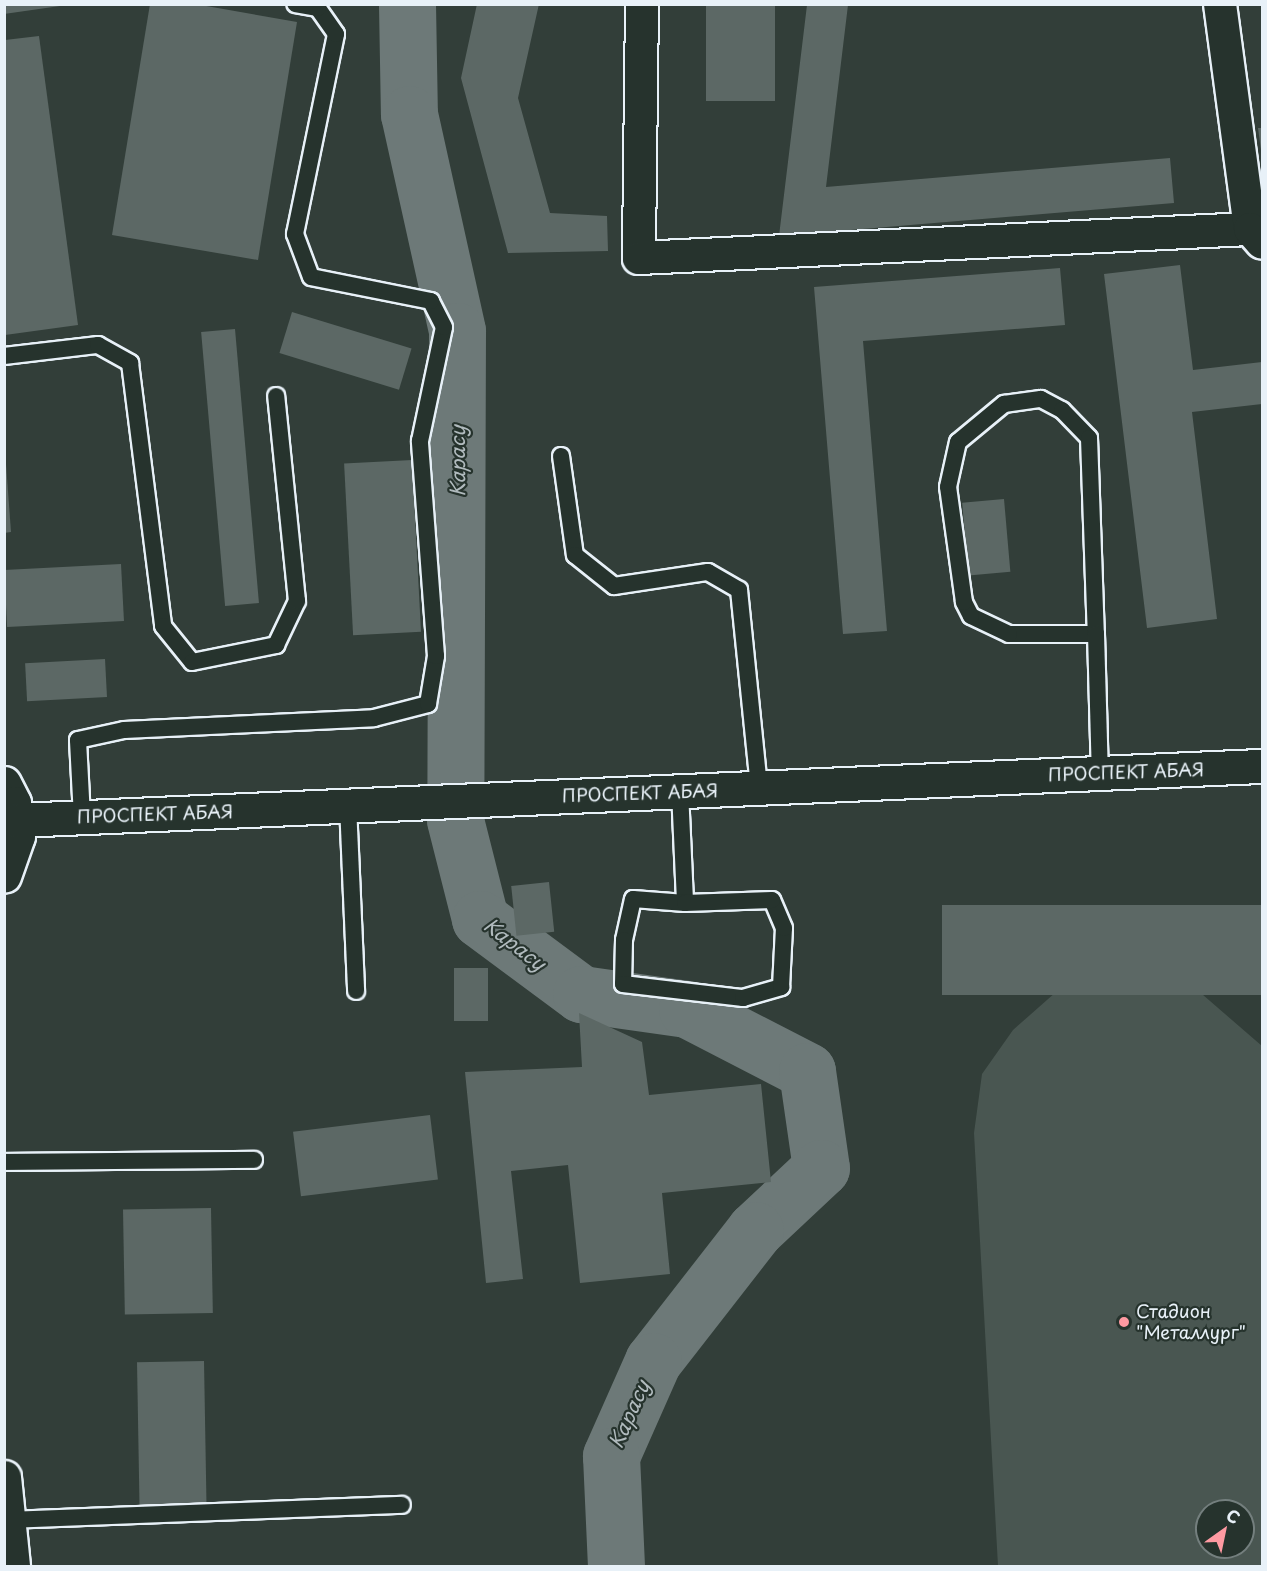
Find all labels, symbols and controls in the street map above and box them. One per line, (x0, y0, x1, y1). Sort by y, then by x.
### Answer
water label: Карасу (445, 425, 469, 497)
street label: ПРОСПЕКТ АБАЯ (1047, 758, 1205, 786)
street label: ПРОСПЕКТ АБАЯ (561, 779, 719, 807)
street label: ПРОСПЕКТ АБАЯ (76, 800, 234, 828)
water label: Карасу (479, 913, 551, 975)
place label: Стадион "Металлург" (1136, 1301, 1246, 1344)
marker: Стадион "Металлург" (1117, 1315, 1131, 1329)
water label: Карасу (604, 1377, 654, 1451)
north arrow (1195, 1499, 1255, 1559)
text: С (1222, 1502, 1245, 1529)

